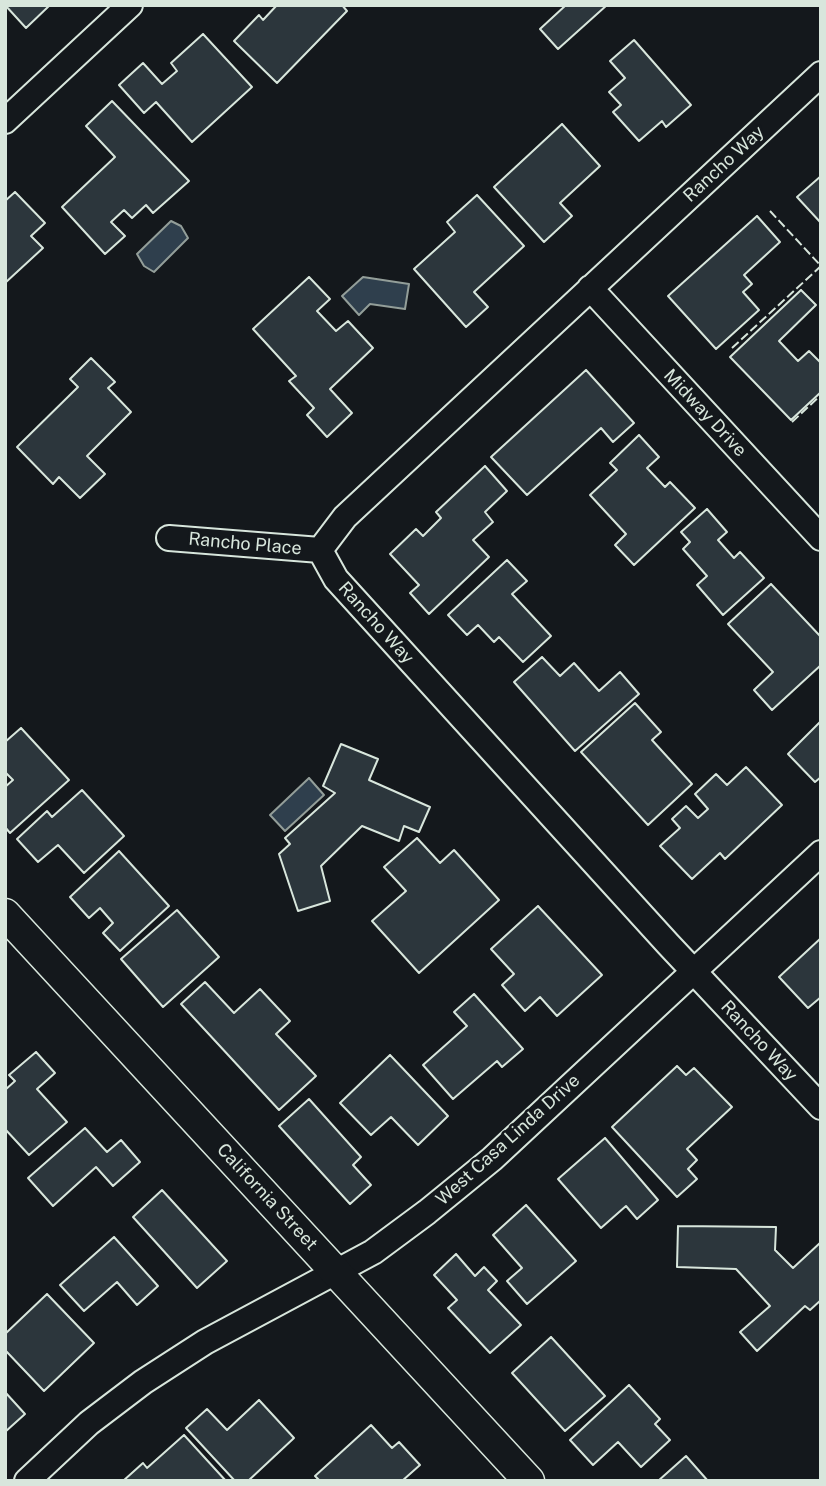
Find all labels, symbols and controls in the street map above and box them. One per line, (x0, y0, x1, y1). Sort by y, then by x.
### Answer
street label: Rancho Way (679, 121, 769, 207)
street label: Midway Drive (659, 365, 751, 461)
street label: Rancho Place (187, 528, 303, 560)
street label: Rancho Way (334, 578, 418, 668)
street label: Rancho Way (716, 996, 802, 1086)
street label: West Casa Linda Drive (432, 1070, 584, 1210)
street label: California Street (212, 1139, 322, 1255)

